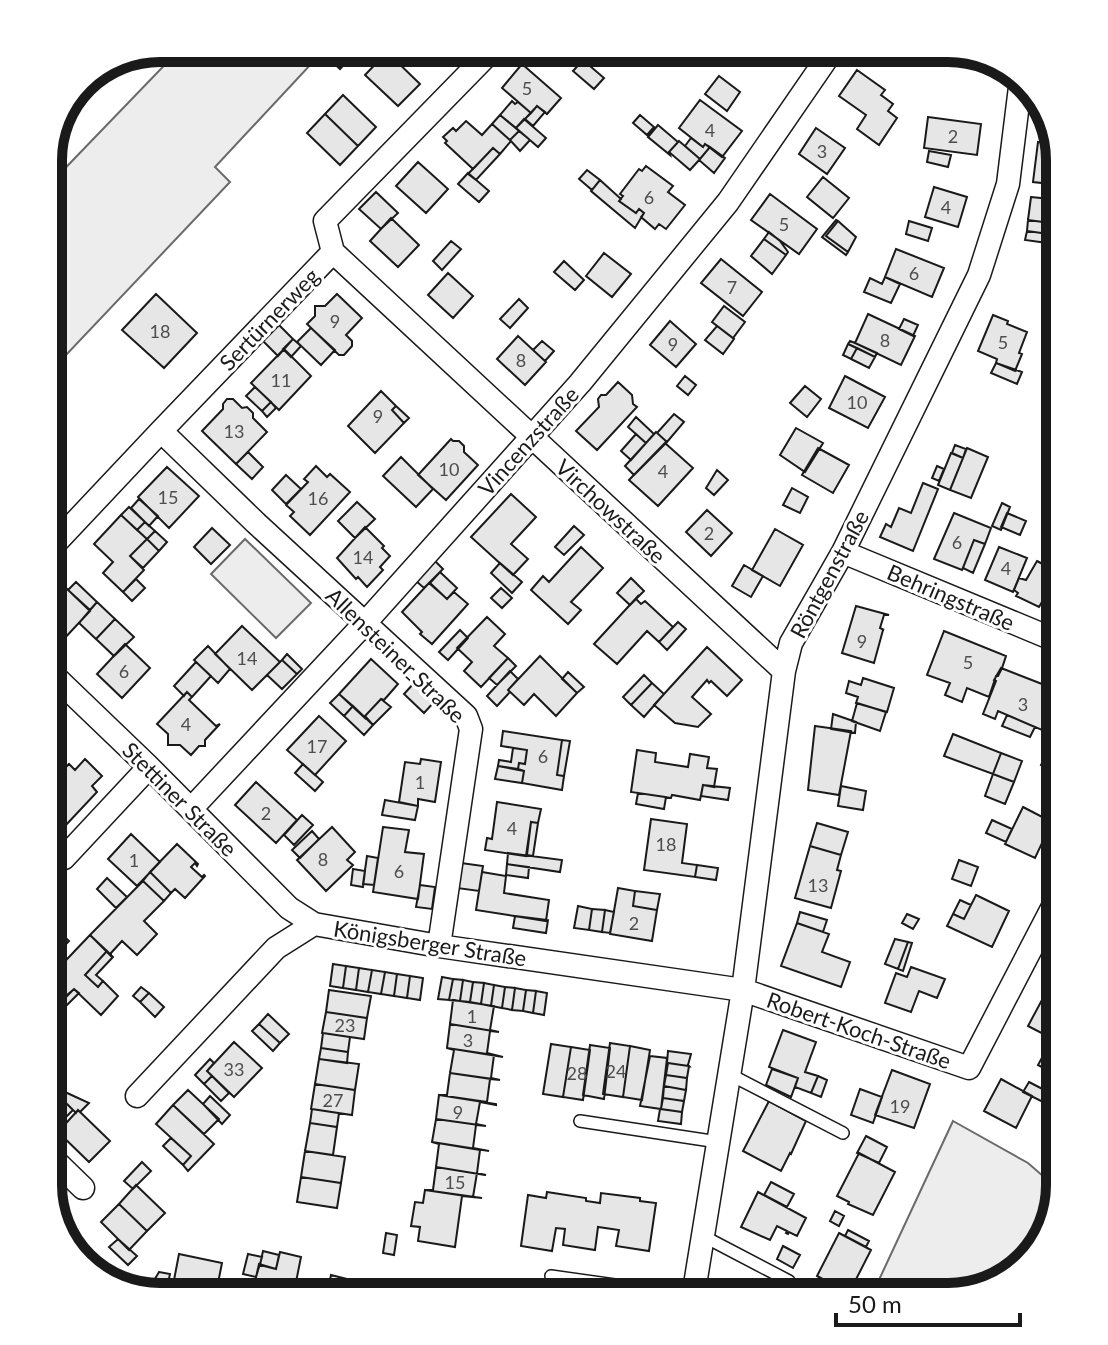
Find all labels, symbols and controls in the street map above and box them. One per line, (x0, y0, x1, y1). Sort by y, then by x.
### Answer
house number: 5 (522, 77, 532, 99)
house number: 4 (705, 119, 715, 141)
house number: 2 (948, 125, 958, 147)
house number: 3 (817, 140, 827, 162)
house number: 6 (644, 186, 654, 208)
house number: 4 (941, 196, 951, 218)
house number: 5 (779, 213, 789, 235)
street label: Sertürnerweg (214, 262, 324, 376)
house number: 6 (909, 262, 919, 284)
house number: 7 (727, 276, 737, 298)
house number: 9 (330, 310, 340, 332)
house number: 18 (150, 320, 170, 342)
house number: 8 (880, 329, 890, 351)
house number: 5 (998, 331, 1008, 353)
house number: 9 (668, 333, 678, 355)
house number: 8 (516, 349, 526, 371)
house number: 11 (271, 369, 291, 391)
street label: Vincenzstraße (472, 381, 584, 501)
house number: 10 (847, 391, 867, 413)
house number: 9 (373, 405, 383, 427)
house number: 13 (224, 420, 244, 442)
street label: Virchowstraße (550, 453, 672, 569)
house number: 10 (439, 458, 459, 480)
house number: 4 (658, 460, 668, 482)
house number: 15 (158, 486, 178, 508)
house number: 16 (308, 487, 328, 509)
street label: Röntgenstraße (784, 505, 874, 643)
house number: 2 (704, 522, 714, 544)
house number: 6 (952, 531, 962, 553)
house number: 14 (353, 546, 373, 568)
house number: 4 (1001, 557, 1011, 579)
street label: Behringstraße (883, 558, 1019, 636)
street label: Allensteiner Straße (321, 582, 471, 728)
house number: 9 (857, 630, 867, 652)
house number: 14 (237, 647, 257, 669)
house number: 5 (963, 651, 973, 673)
house number: 6 (119, 660, 129, 682)
house number: 3 (1018, 693, 1028, 715)
house number: 4 (181, 713, 191, 735)
house number: 17 (307, 735, 327, 757)
street label: Stettiner Straße (117, 736, 243, 862)
house number: 6 (538, 745, 548, 767)
house number: 1 (415, 771, 425, 793)
house number: 2 (261, 802, 271, 824)
house number: 4 (507, 817, 517, 839)
house number: 18 (656, 833, 676, 855)
house number: 8 (318, 848, 328, 870)
house number: 1 (129, 849, 139, 871)
house number: 6 (394, 860, 404, 882)
house number: 13 (808, 874, 828, 896)
house number: 2 (629, 912, 639, 934)
street label: Königsberger Straße (332, 914, 528, 972)
street label: Robert-Koch-Straße (763, 986, 955, 1074)
house number: 1 (467, 1005, 477, 1027)
house number: 23 (335, 1014, 355, 1036)
house number: 3 (463, 1029, 473, 1051)
house number: 33 (224, 1058, 244, 1080)
house number: 24 (606, 1060, 626, 1082)
house number: 28 (567, 1062, 587, 1084)
house number: 27 (323, 1089, 343, 1111)
house number: 19 (890, 1095, 910, 1117)
house number: 9 (453, 1101, 463, 1123)
house number: 15 (445, 1171, 465, 1193)
scale bar (836, 1277, 1020, 1327)
text: 50 m (848, 1289, 902, 1318)

